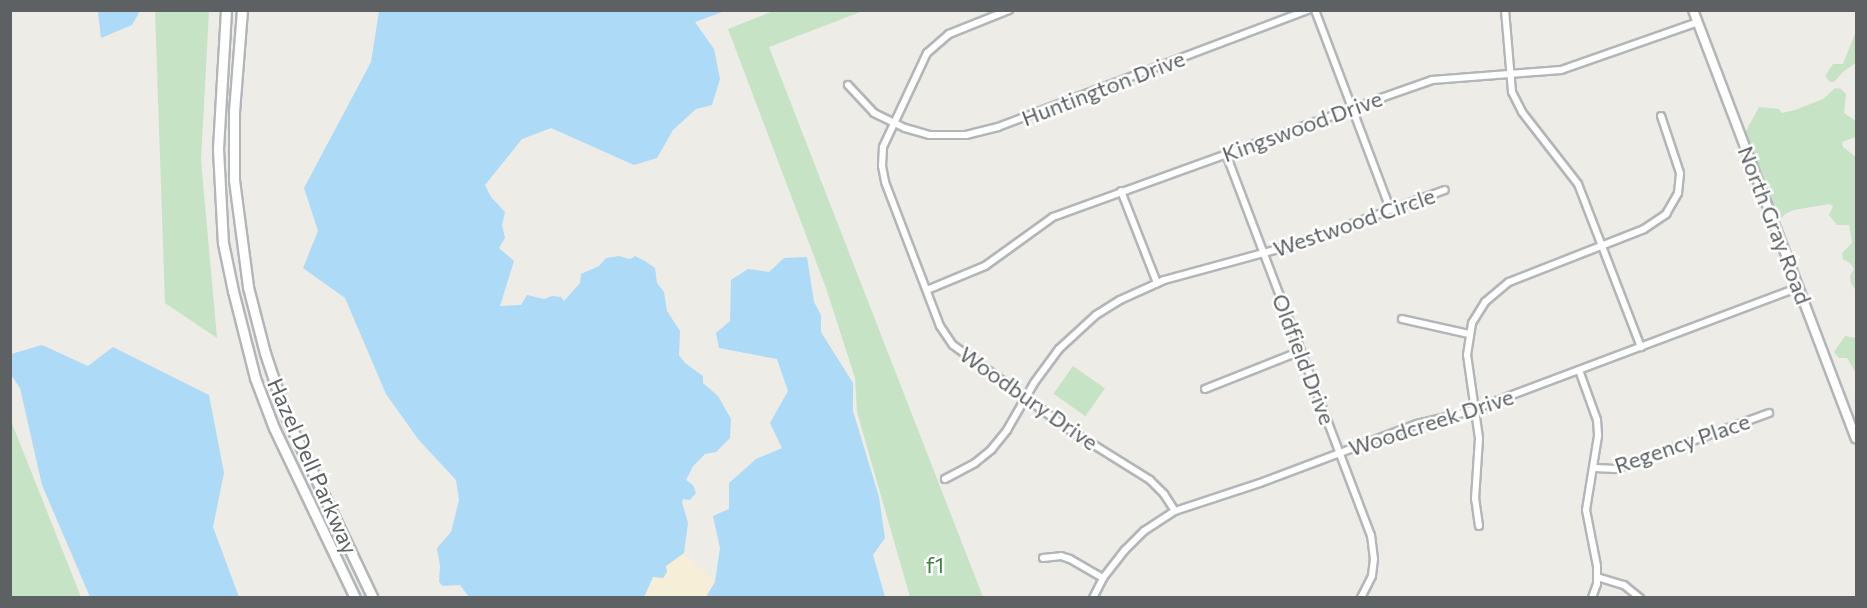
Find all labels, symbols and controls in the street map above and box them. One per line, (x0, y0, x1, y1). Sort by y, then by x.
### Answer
street label: Huntington Drive (1018, 45, 1188, 131)
street label: Kingswood Drive (1218, 85, 1386, 167)
street label: North Gray Road (1733, 142, 1817, 308)
street label: Westwood Circle (1270, 182, 1438, 262)
street label: Oldfield Drive (1267, 290, 1341, 428)
street label: Woodbury Drive (955, 341, 1103, 455)
street label: Hazel Dell Parkway (262, 374, 364, 558)
street label: Woodcreek Drive (1345, 383, 1517, 461)
street label: Regency Place (1611, 408, 1753, 478)
park label: f1 (926, 552, 944, 578)

